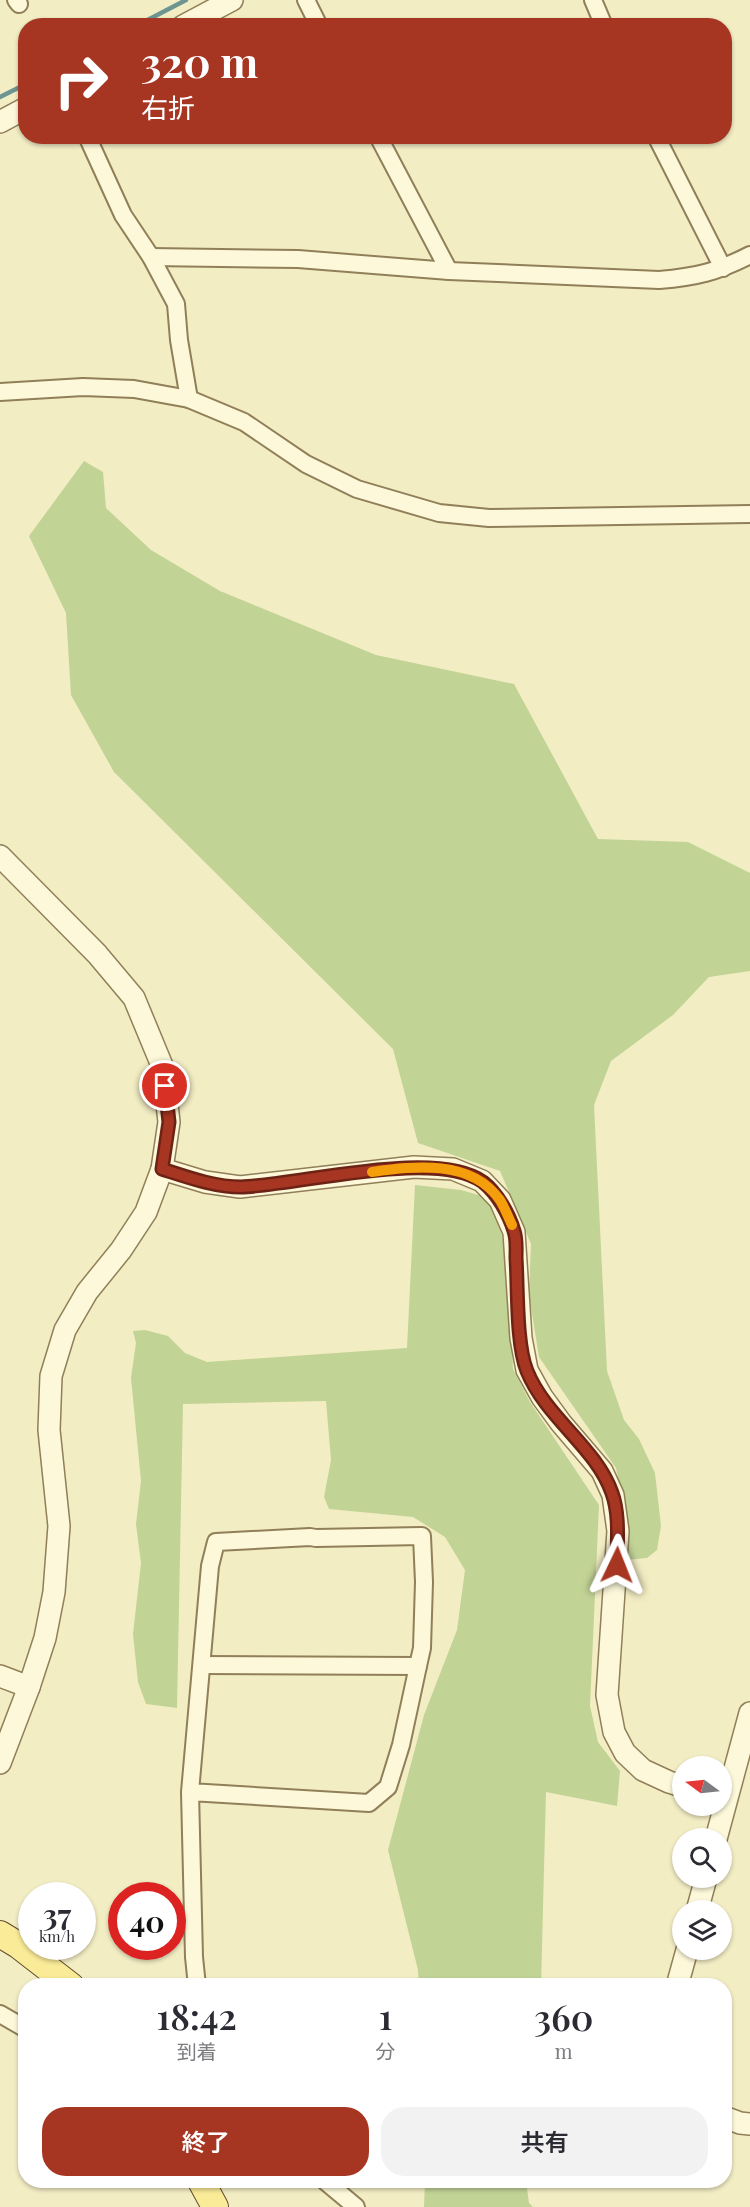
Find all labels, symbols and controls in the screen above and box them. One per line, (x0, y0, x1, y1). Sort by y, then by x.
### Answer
text: 320 m (141, 33, 258, 89)
icon: right (42, 42, 120, 120)
text: 右折 (141, 89, 195, 125)
pin (139, 1060, 190, 1111)
icon: arrive (148, 1069, 181, 1102)
position arrow (585, 1533, 649, 1597)
north arrow (672, 1756, 732, 1816)
map controls (672, 1756, 732, 1960)
button: search (672, 1828, 732, 1888)
speed limit sign: 40 (108, 1882, 186, 1960)
text: 37 (43, 1894, 71, 1934)
button: layers (672, 1900, 732, 1960)
text: km/h (39, 1926, 75, 1946)
text: 18:42 (157, 1991, 237, 2039)
text: 1 (379, 1991, 392, 2039)
text: 360 (534, 1992, 593, 2040)
text: 到着 (177, 2037, 217, 2064)
text: 分 (375, 2037, 395, 2064)
text: m (555, 2037, 573, 2064)
button: 終了 (42, 2107, 369, 2176)
button: 共有 (381, 2107, 708, 2176)

